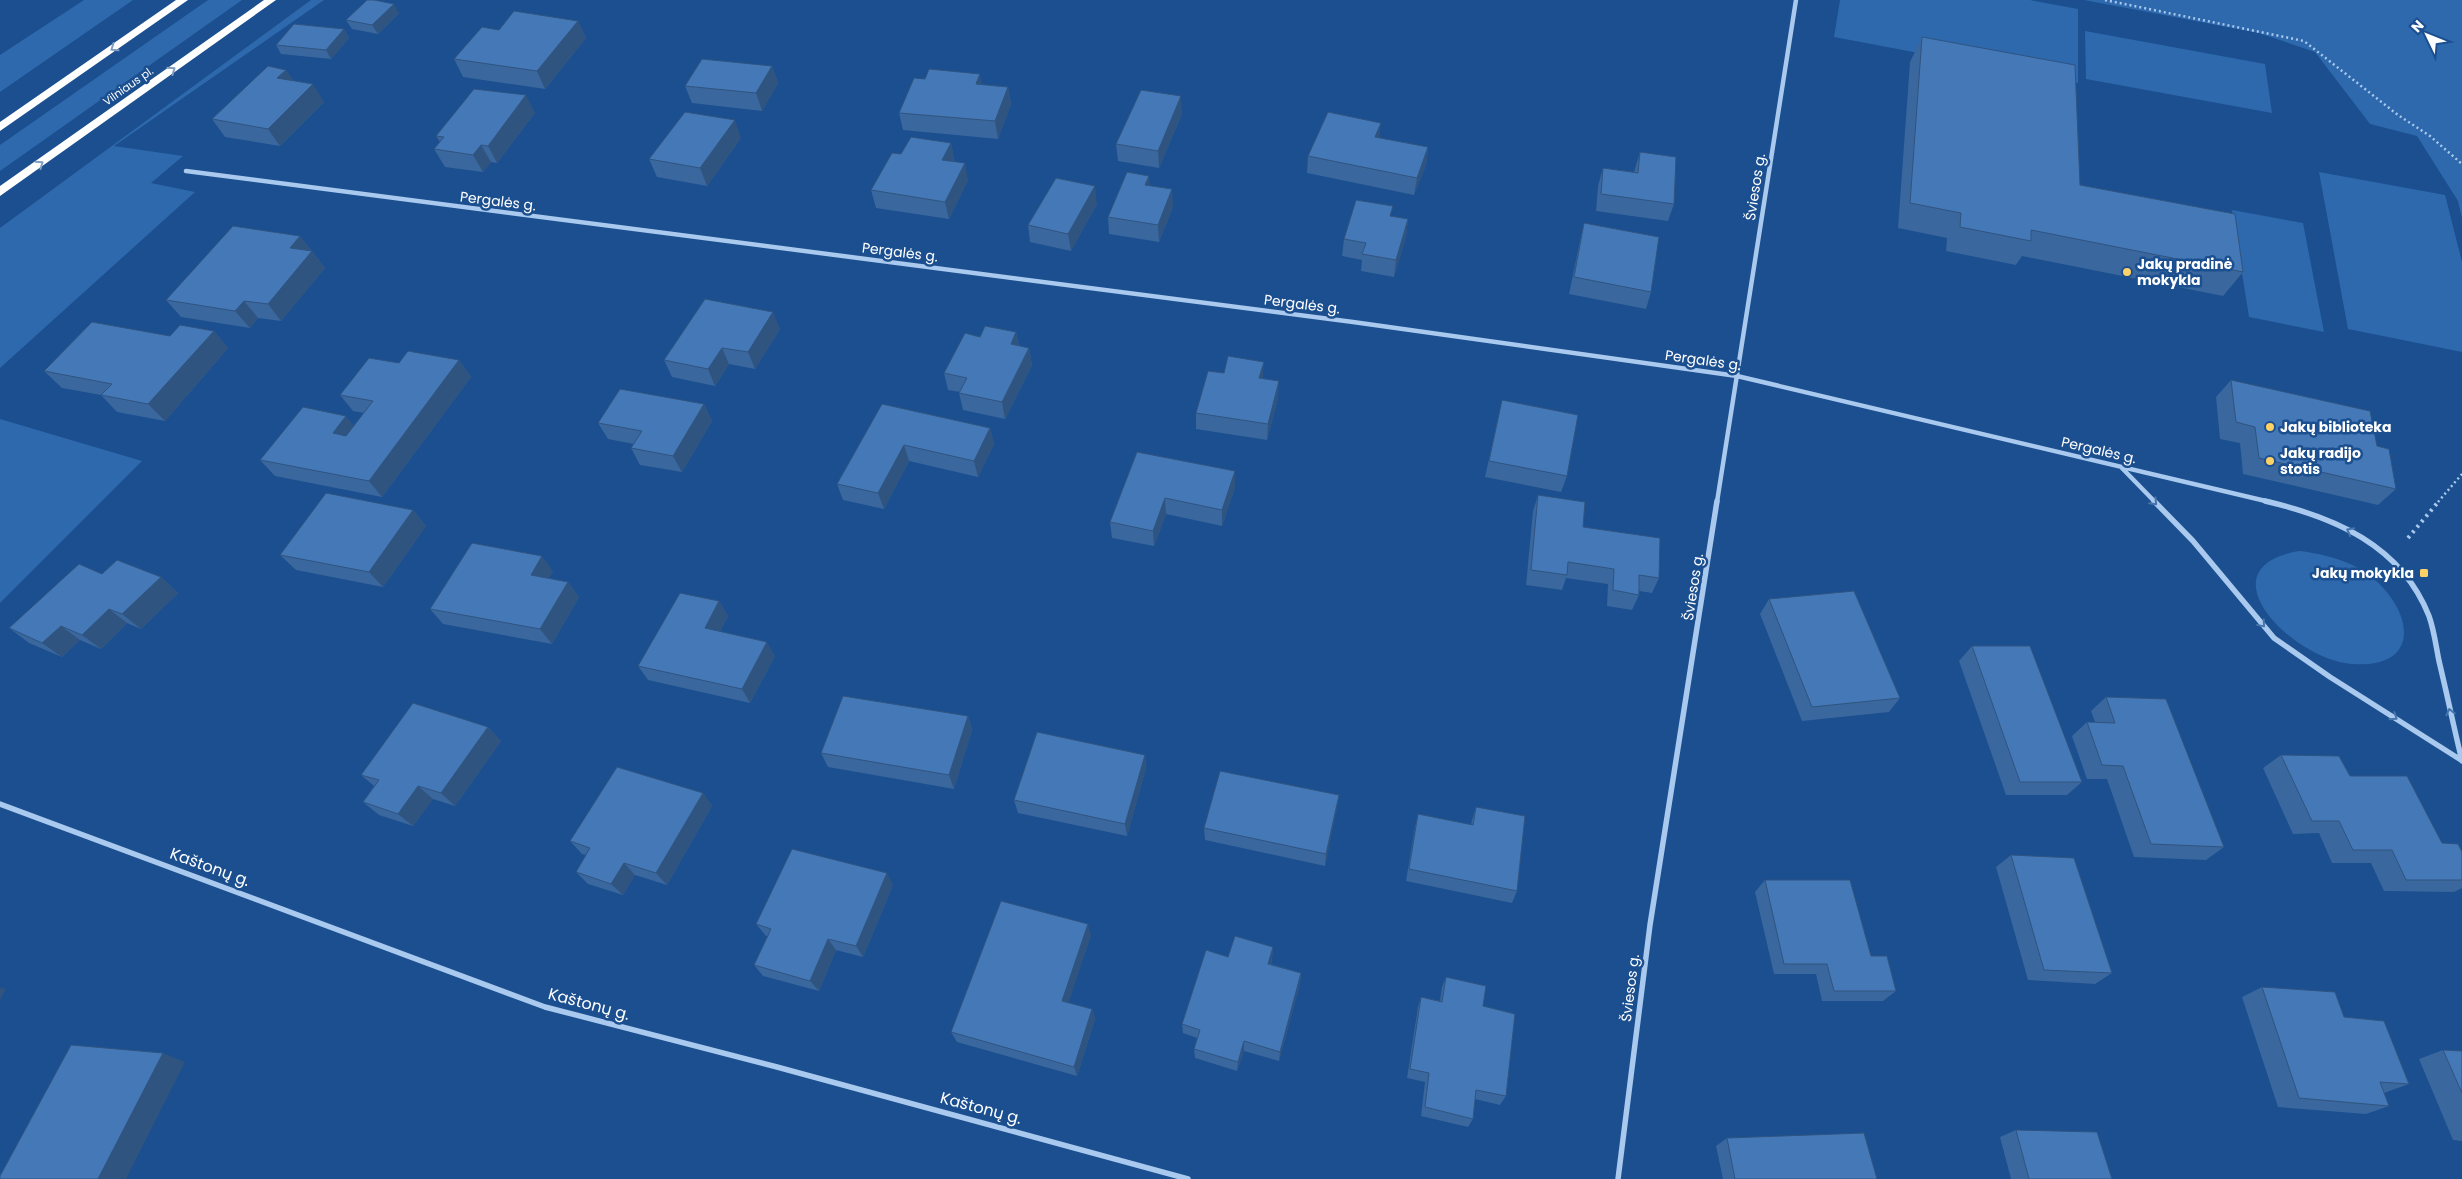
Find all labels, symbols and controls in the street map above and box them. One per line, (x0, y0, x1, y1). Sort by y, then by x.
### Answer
north arrow (2402, 10, 2452, 60)
text: N (2407, 15, 2428, 37)
one-way arrow (111, 42, 120, 51)
street label: Vilniaus pl. (100, 63, 156, 109)
one-way arrow (167, 67, 176, 76)
street label: Šviesos g. (1740, 152, 1770, 222)
one-way arrow (34, 161, 44, 170)
street label: Pergalės g. (459, 186, 537, 216)
street label: Pergalės g. (861, 237, 939, 267)
place label: Jakų pradinė mokykla (2137, 254, 2233, 290)
marker: Jakų pradinė mokykla (2121, 266, 2133, 278)
street label: Pergalės g. (1263, 289, 1341, 319)
street label: Pergalės g. (1664, 345, 1742, 375)
place label: Jakų biblioteka (2280, 417, 2391, 437)
marker: Jakų biblioteka (2264, 421, 2276, 433)
street label: Pergalės g. (2059, 432, 2139, 468)
place label: Jakų radijo stotis (2280, 443, 2361, 479)
marker: Jakų radijo stotis (2264, 455, 2276, 467)
one-way arrow (2149, 496, 2158, 505)
one-way arrow (2347, 527, 2356, 537)
street label: Šviesos g. (1678, 552, 1708, 622)
place label: Jakų mokykla (2312, 563, 2414, 583)
marker: Jakų mokykla (2418, 567, 2430, 579)
one-way arrow (2256, 618, 2265, 627)
one-way arrow (2445, 708, 2456, 716)
one-way arrow (2388, 711, 2397, 721)
street label: Kaštonų g. (167, 842, 253, 892)
street label: Šviesos g. (1616, 953, 1644, 1023)
street label: Kaštonų g. (546, 982, 632, 1026)
street label: Kaštonų g. (938, 1086, 1024, 1130)

